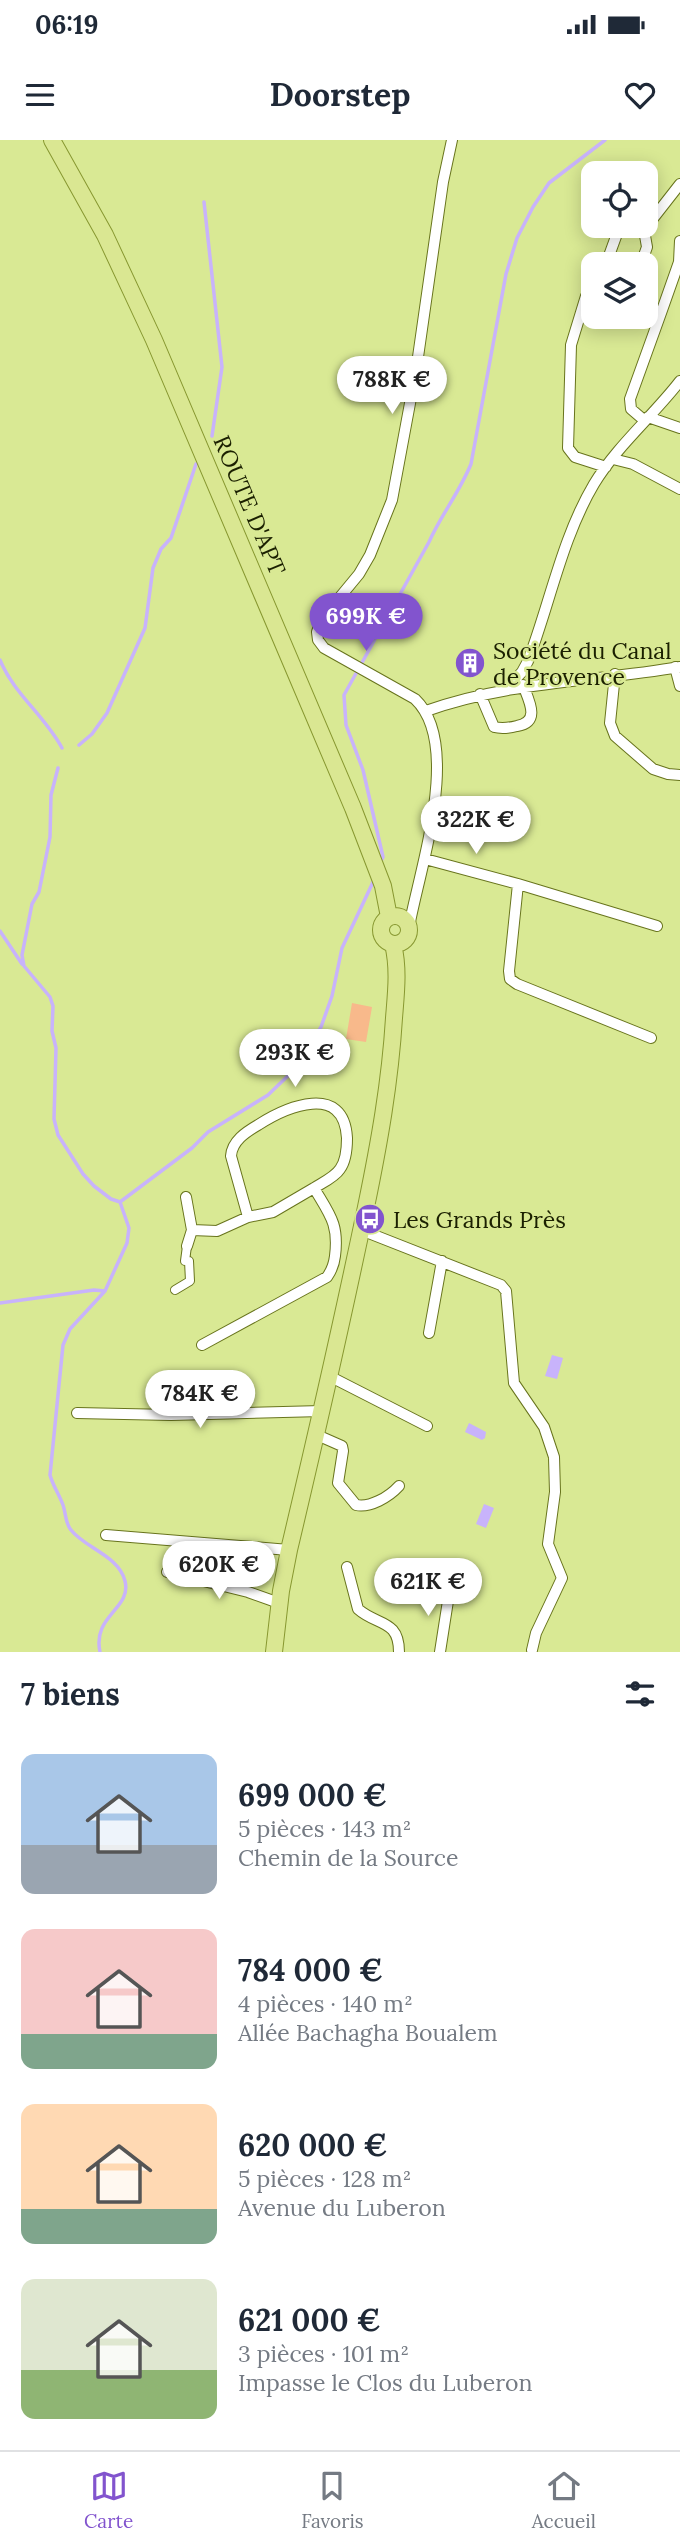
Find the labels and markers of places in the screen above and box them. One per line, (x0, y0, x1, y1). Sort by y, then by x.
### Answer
pin: 788K € (335, 356, 449, 416)
pin: 699K € (309, 594, 423, 653)
place label: Société du Canal de Provence (493, 636, 671, 691)
building icon: Société du Canal de Provence (453, 646, 487, 680)
pin: 322K € (419, 796, 533, 856)
pin: 293K € (238, 1030, 352, 1089)
bus stop icon: Les Grands Près (353, 1202, 387, 1236)
place label: Les Grands Près (393, 1205, 566, 1234)
pin: 784K € (143, 1370, 257, 1430)
pin: 620K € (162, 1542, 276, 1601)
pin: 621K € (371, 1558, 485, 1618)

